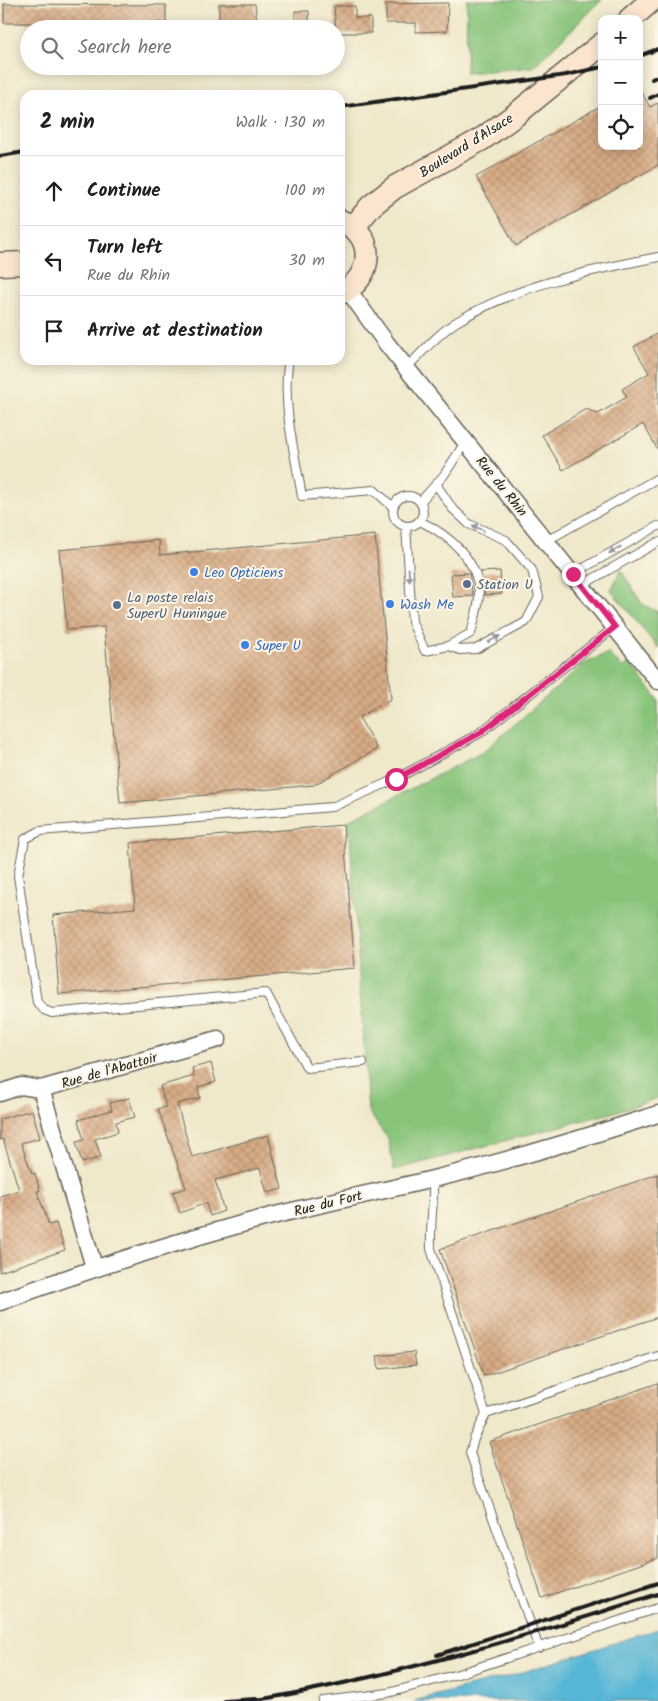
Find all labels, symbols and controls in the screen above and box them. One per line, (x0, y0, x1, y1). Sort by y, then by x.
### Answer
map controls (598, 15, 643, 150)
button: + (598, 15, 643, 60)
search box (20, 20, 345, 75)
text: Search here (78, 33, 172, 63)
icon: search (38, 34, 66, 62)
button: − (598, 60, 643, 105)
button: locate (598, 105, 643, 150)
text: 2 min (40, 106, 95, 139)
street label: Boulevard d'Alsace (415, 108, 519, 184)
text: Walk · 130 m (236, 110, 325, 135)
text: Continue (87, 176, 160, 206)
icon: ahead (40, 177, 68, 205)
text: 100 m (285, 178, 325, 203)
text: Turn left (87, 233, 162, 263)
icon: left (40, 247, 68, 275)
text: 30 m (289, 248, 325, 273)
text: Rue du Rhin (87, 263, 170, 288)
text: Arrive at destination (87, 316, 263, 346)
icon: arrive (40, 317, 68, 345)
street label: Rue du Rhin (470, 451, 533, 522)
one-way arrow (471, 523, 485, 531)
one-way arrow (609, 545, 622, 554)
place label: Leo Opticiens (204, 562, 283, 584)
route end (562, 563, 585, 586)
marker: Leo Opticiens (188, 566, 200, 578)
one-way arrow (406, 567, 414, 583)
place label: Station U (477, 574, 533, 596)
marker: Station U (461, 578, 473, 590)
place label: La poste relais SuperU Huningue (127, 587, 228, 625)
place label: Wash Me (400, 594, 455, 616)
marker: Wash Me (384, 598, 396, 610)
marker: La poste relais SuperU Huningue (111, 599, 123, 611)
place label: Super U (255, 635, 301, 657)
one-way arrow (487, 635, 501, 644)
marker: Super U (239, 639, 251, 651)
route start (385, 768, 408, 791)
street label: Rue de l'Abattoir (59, 1046, 161, 1095)
street label: Rue du Fort (292, 1185, 365, 1223)

